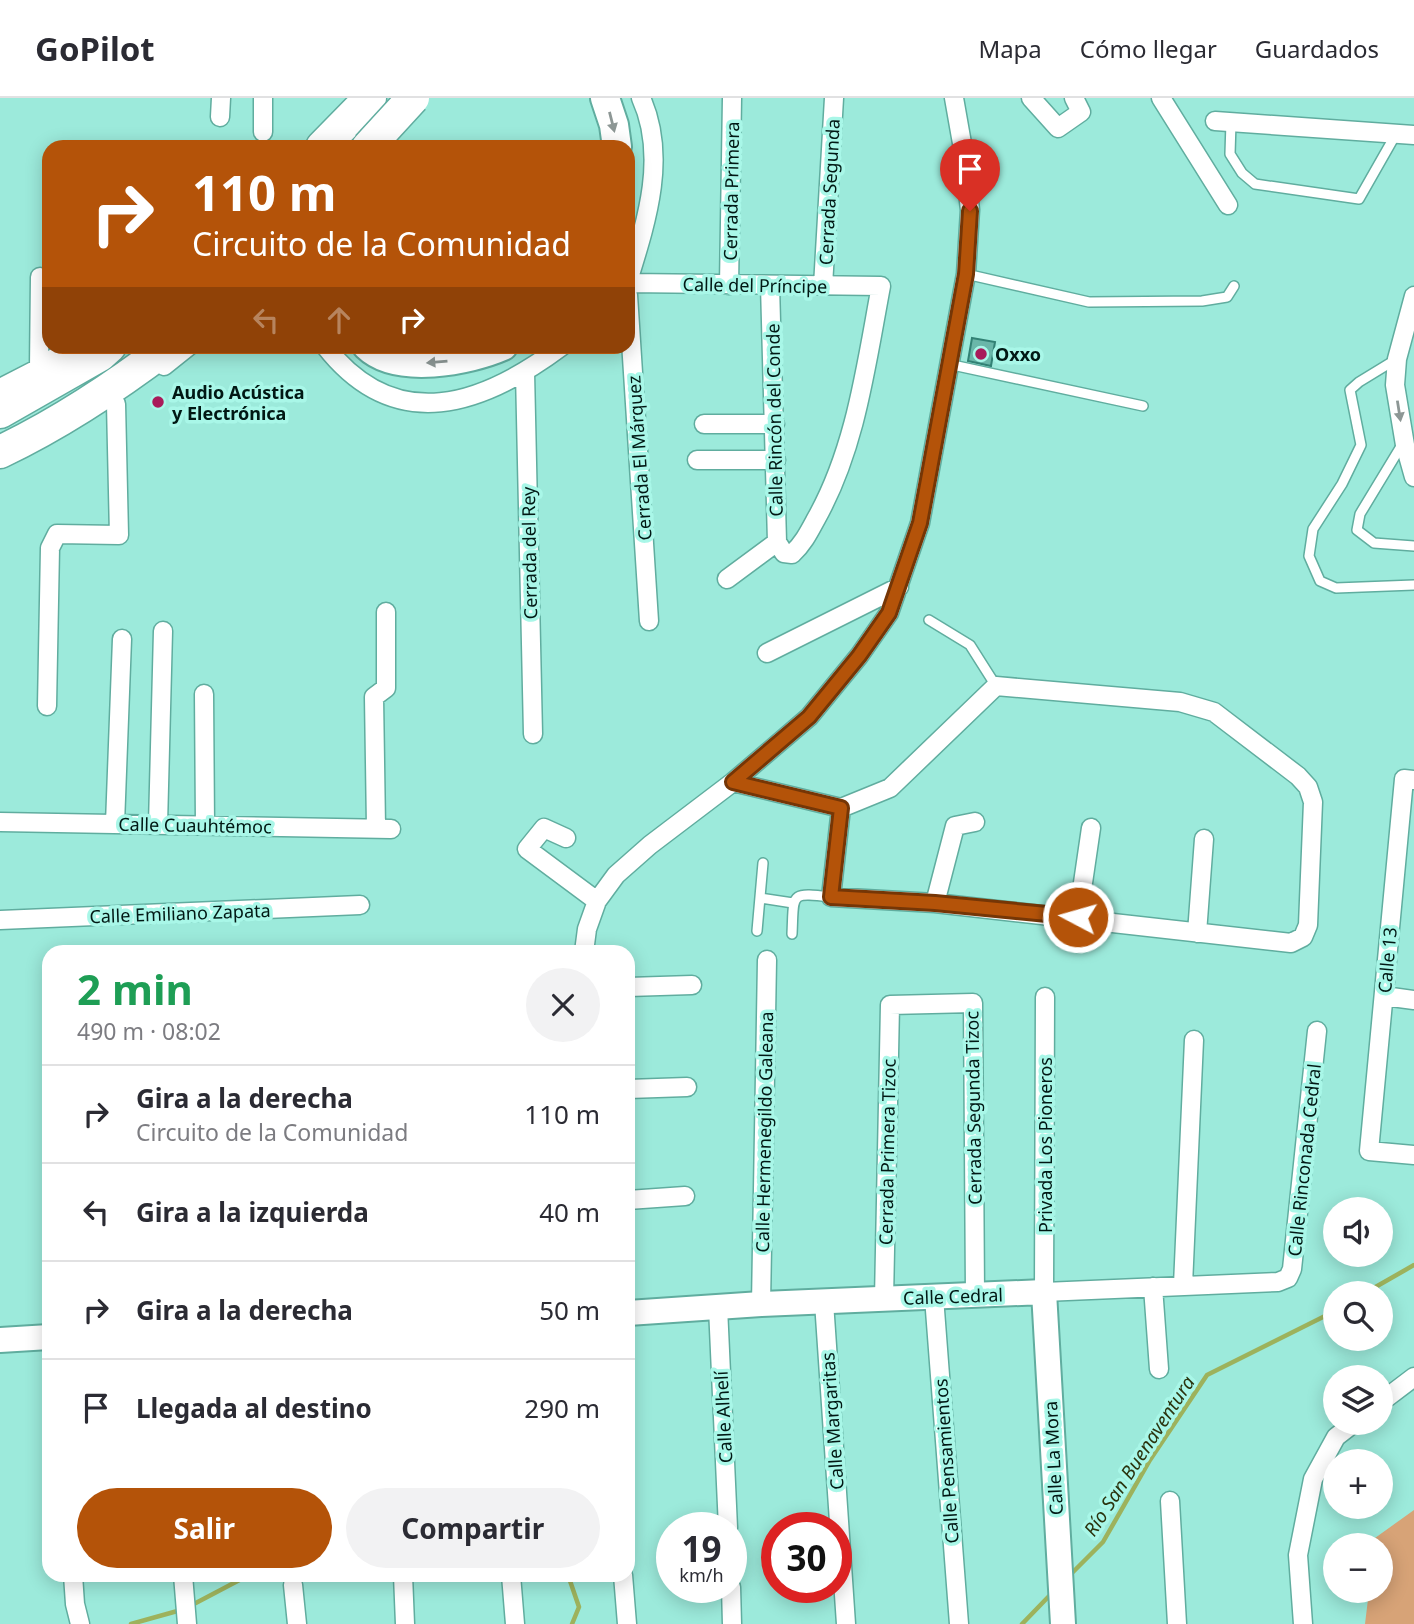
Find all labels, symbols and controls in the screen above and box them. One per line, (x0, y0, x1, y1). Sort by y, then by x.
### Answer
text: GoPilot (35, 26, 155, 71)
text: Mapa (978, 32, 1042, 65)
text: Cómo llegar (1080, 32, 1217, 65)
text: Guardados (1255, 32, 1379, 65)
one-way arrow (607, 111, 618, 133)
street label: Cerrada Segunda (813, 118, 845, 266)
street label: Cerrada Primera (718, 121, 744, 261)
pin (940, 139, 1000, 211)
icon: arrive (951, 150, 989, 188)
text: 110 m (192, 159, 337, 225)
icon: right (77, 168, 168, 259)
text: Circuito de la Comunidad (192, 222, 571, 265)
street label: Calle del Príncipe (682, 272, 828, 298)
icon: left (247, 301, 285, 339)
icon: ahead (320, 301, 358, 339)
icon: right (393, 301, 431, 339)
street label: Calle Rincón del Conde (760, 323, 788, 517)
place label: Oxxo (995, 342, 1041, 366)
marker: Oxxo (973, 346, 989, 362)
one-way arrow (426, 357, 448, 368)
street label: Cerrada El Márquez (621, 375, 657, 541)
place label: Audio Acústica y Electrónica (172, 380, 305, 425)
marker: Audio Acústica y Electrónica (150, 394, 166, 410)
one-way arrow (1394, 400, 1405, 422)
street label: Cerrada del Rey (516, 486, 542, 620)
street label: Calle Cuauhtémoc (118, 812, 272, 838)
position arrow (1041, 880, 1115, 954)
street label: Calle Emiliano Zapata (89, 898, 271, 928)
street label: Calle 13 (1372, 926, 1402, 994)
text: 2 min (77, 960, 193, 1017)
button: close (526, 968, 600, 1042)
street label: Calle Hermenegildo Galeana (750, 1011, 778, 1253)
street label: Cerrada Segunda Tizoc (959, 1011, 987, 1205)
text: 490 m · 08:02 (77, 1015, 221, 1047)
street label: Privada Los Pioneros (1033, 1057, 1057, 1233)
street label: Cerrada Primera Tizoc (873, 1058, 901, 1245)
street label: Calle Rinconada Cedral (1282, 1062, 1326, 1258)
text: Gira a la derecha (136, 1080, 353, 1116)
icon: right (77, 1095, 115, 1133)
text: 110 m (524, 1096, 600, 1132)
text: Circuito de la Comunidad (136, 1116, 408, 1148)
icon: left (77, 1193, 115, 1231)
text: Gira a la izquierda (136, 1194, 369, 1230)
text: 40 m (539, 1194, 600, 1230)
map controls (1323, 1197, 1393, 1603)
button: sound (1323, 1197, 1393, 1267)
button: search (1323, 1281, 1393, 1351)
street label: Calle Cedral (903, 1282, 1003, 1310)
icon: right (77, 1291, 115, 1329)
text: Gira a la derecha (136, 1292, 353, 1328)
text: 50 m (539, 1292, 600, 1328)
street label: Calle Margaritas (815, 1351, 849, 1491)
button: layers (1323, 1365, 1393, 1435)
street label: Calle Alhelí (709, 1370, 737, 1464)
water label: Río San Buenaventura (1077, 1371, 1201, 1541)
street label: Calle Pensamientos (928, 1378, 964, 1544)
icon: arrive (77, 1389, 115, 1427)
text: Llegada al destino (136, 1390, 372, 1426)
text: 290 m (524, 1390, 600, 1426)
street label: Calle La Mora (1038, 1400, 1068, 1516)
button: + (1323, 1449, 1393, 1519)
button: Salir (77, 1488, 332, 1568)
button: Compartir (346, 1488, 600, 1568)
speed limit sign: 30 (761, 1512, 852, 1603)
text: 19 (681, 1525, 722, 1572)
button: − (1323, 1533, 1393, 1603)
text: km/h (679, 1563, 724, 1587)

